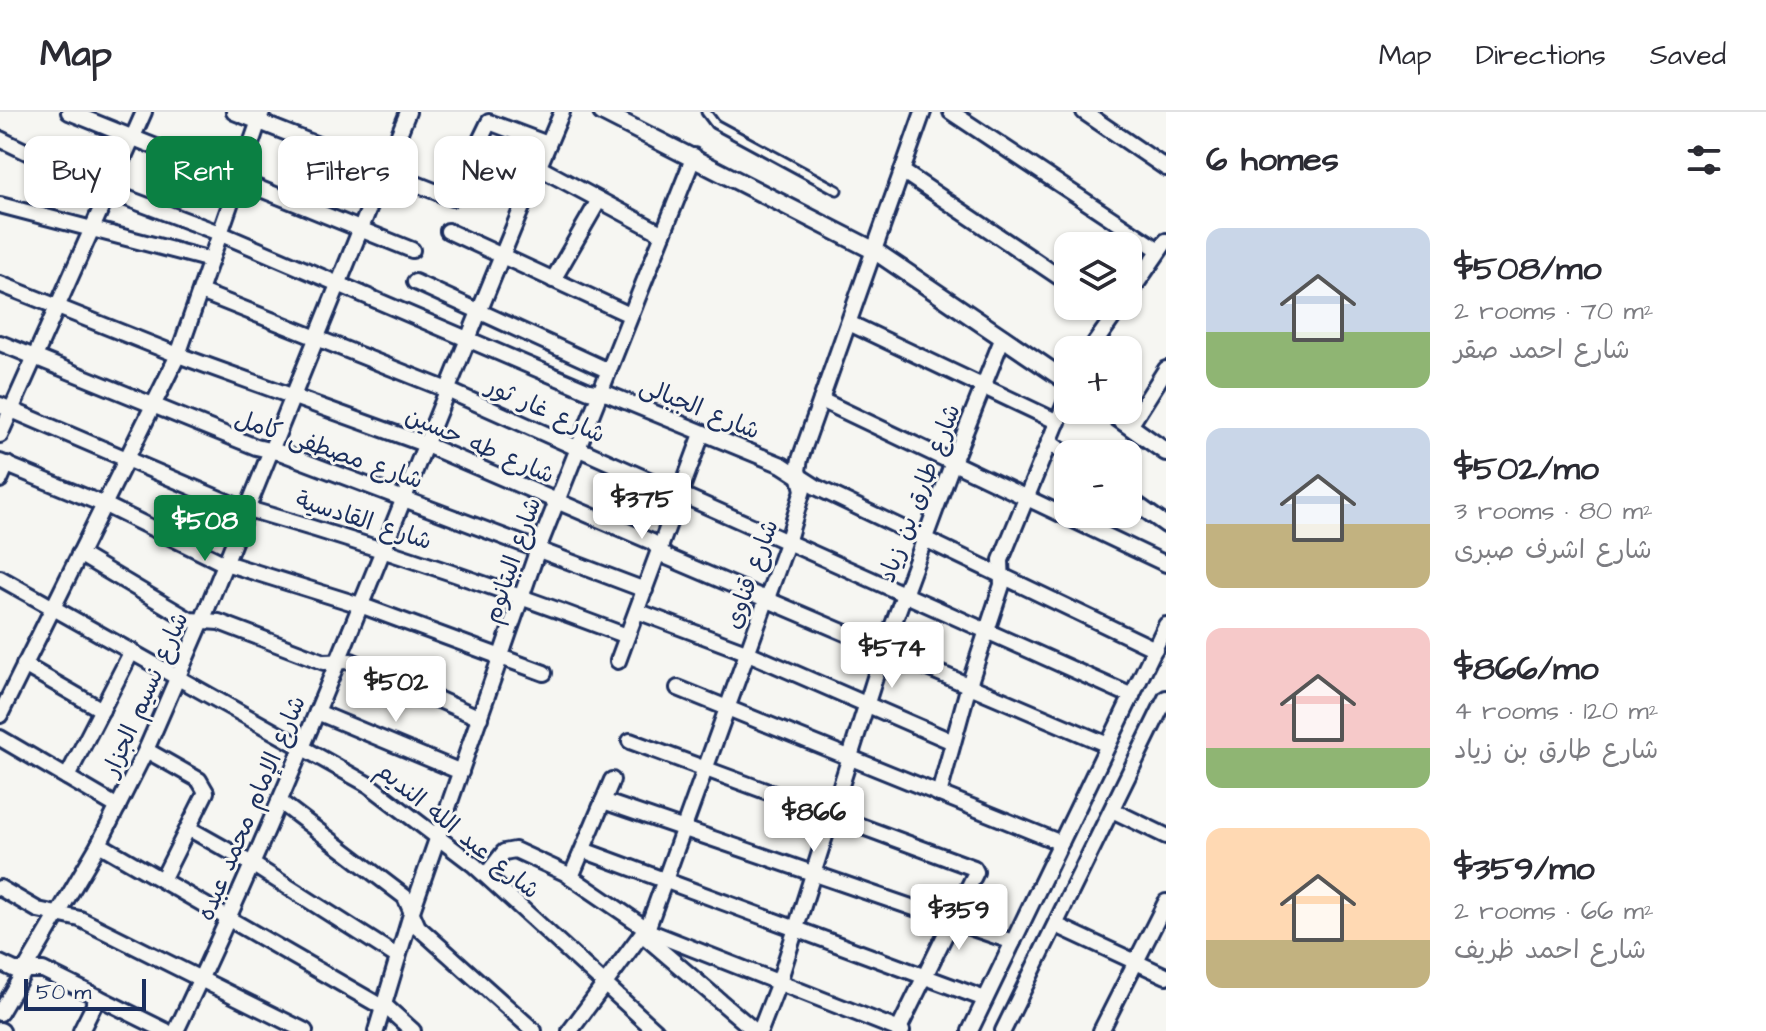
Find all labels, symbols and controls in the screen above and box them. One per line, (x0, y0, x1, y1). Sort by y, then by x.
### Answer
text: Map (40, 29, 112, 81)
text: Map (1379, 36, 1432, 75)
text: Directions (1476, 36, 1606, 75)
text: Saved (1650, 36, 1726, 75)
chip: Buy (24, 136, 130, 208)
chip: Rent (146, 136, 262, 208)
chip: Filters (278, 136, 418, 208)
chip: New (434, 136, 545, 208)
text: 6 homes (1206, 136, 1339, 184)
icon: filters (1682, 138, 1726, 182)
map controls (1054, 232, 1142, 528)
button: layers (1054, 232, 1142, 320)
text: $508/mo (1454, 245, 1602, 293)
icon: home (1270, 260, 1366, 356)
text: 2 rooms · 70 m² (1454, 293, 1653, 329)
text: شارع احمد صقر (1454, 332, 1630, 368)
button: + (1054, 336, 1142, 424)
street label: شارع غار ثور (479, 369, 610, 452)
street label: شارع الجبالى (634, 369, 765, 448)
street label: شارع طه حسين (400, 399, 559, 493)
street label: شارع طارق بن زياد (870, 399, 970, 587)
street label: شارع مصطفى كامل (230, 402, 427, 498)
button: − (1054, 440, 1142, 528)
text: $502/mo (1454, 445, 1599, 493)
icon: home (1270, 460, 1366, 556)
pin: $375 (595, 473, 689, 541)
text: $375 (611, 481, 673, 517)
street label: شارع القادسية (291, 483, 436, 559)
street label: شارع البتانوم (476, 493, 550, 628)
text: 3 rooms · 80 m² (1454, 493, 1653, 529)
pin: $508 (158, 495, 252, 563)
text: $508 (172, 503, 238, 539)
street label: شارع قناوى (716, 515, 787, 634)
text: شارع اشرف صبرى (1454, 532, 1652, 568)
street label: شارع نسيم الجزار (94, 607, 197, 784)
pin: $574 (845, 622, 939, 690)
text: $574 (859, 630, 925, 666)
text: $866/mo (1454, 645, 1599, 693)
pin: $502 (349, 656, 443, 724)
icon: home (1270, 660, 1366, 756)
text: $502 (364, 664, 428, 700)
street label: شارع الإمام محمد عبده (189, 691, 315, 926)
text: 4 rooms · 120 m² (1454, 693, 1658, 729)
text: شارع طارق بن زياد (1454, 732, 1658, 768)
street label: شارع عبد الله النديم (368, 754, 546, 907)
pin: $866 (767, 786, 861, 854)
text: $866 (782, 794, 846, 830)
text: $359/mo (1454, 845, 1595, 893)
icon: home (1270, 860, 1366, 956)
pin: $359 (912, 884, 1006, 952)
text: $359 (929, 892, 989, 928)
text: 2 rooms · 66 m² (1454, 893, 1654, 929)
text: شارع احمد ظريف (1454, 932, 1646, 968)
scale bar (24, 975, 146, 1011)
text: 50 m (36, 977, 91, 1008)

